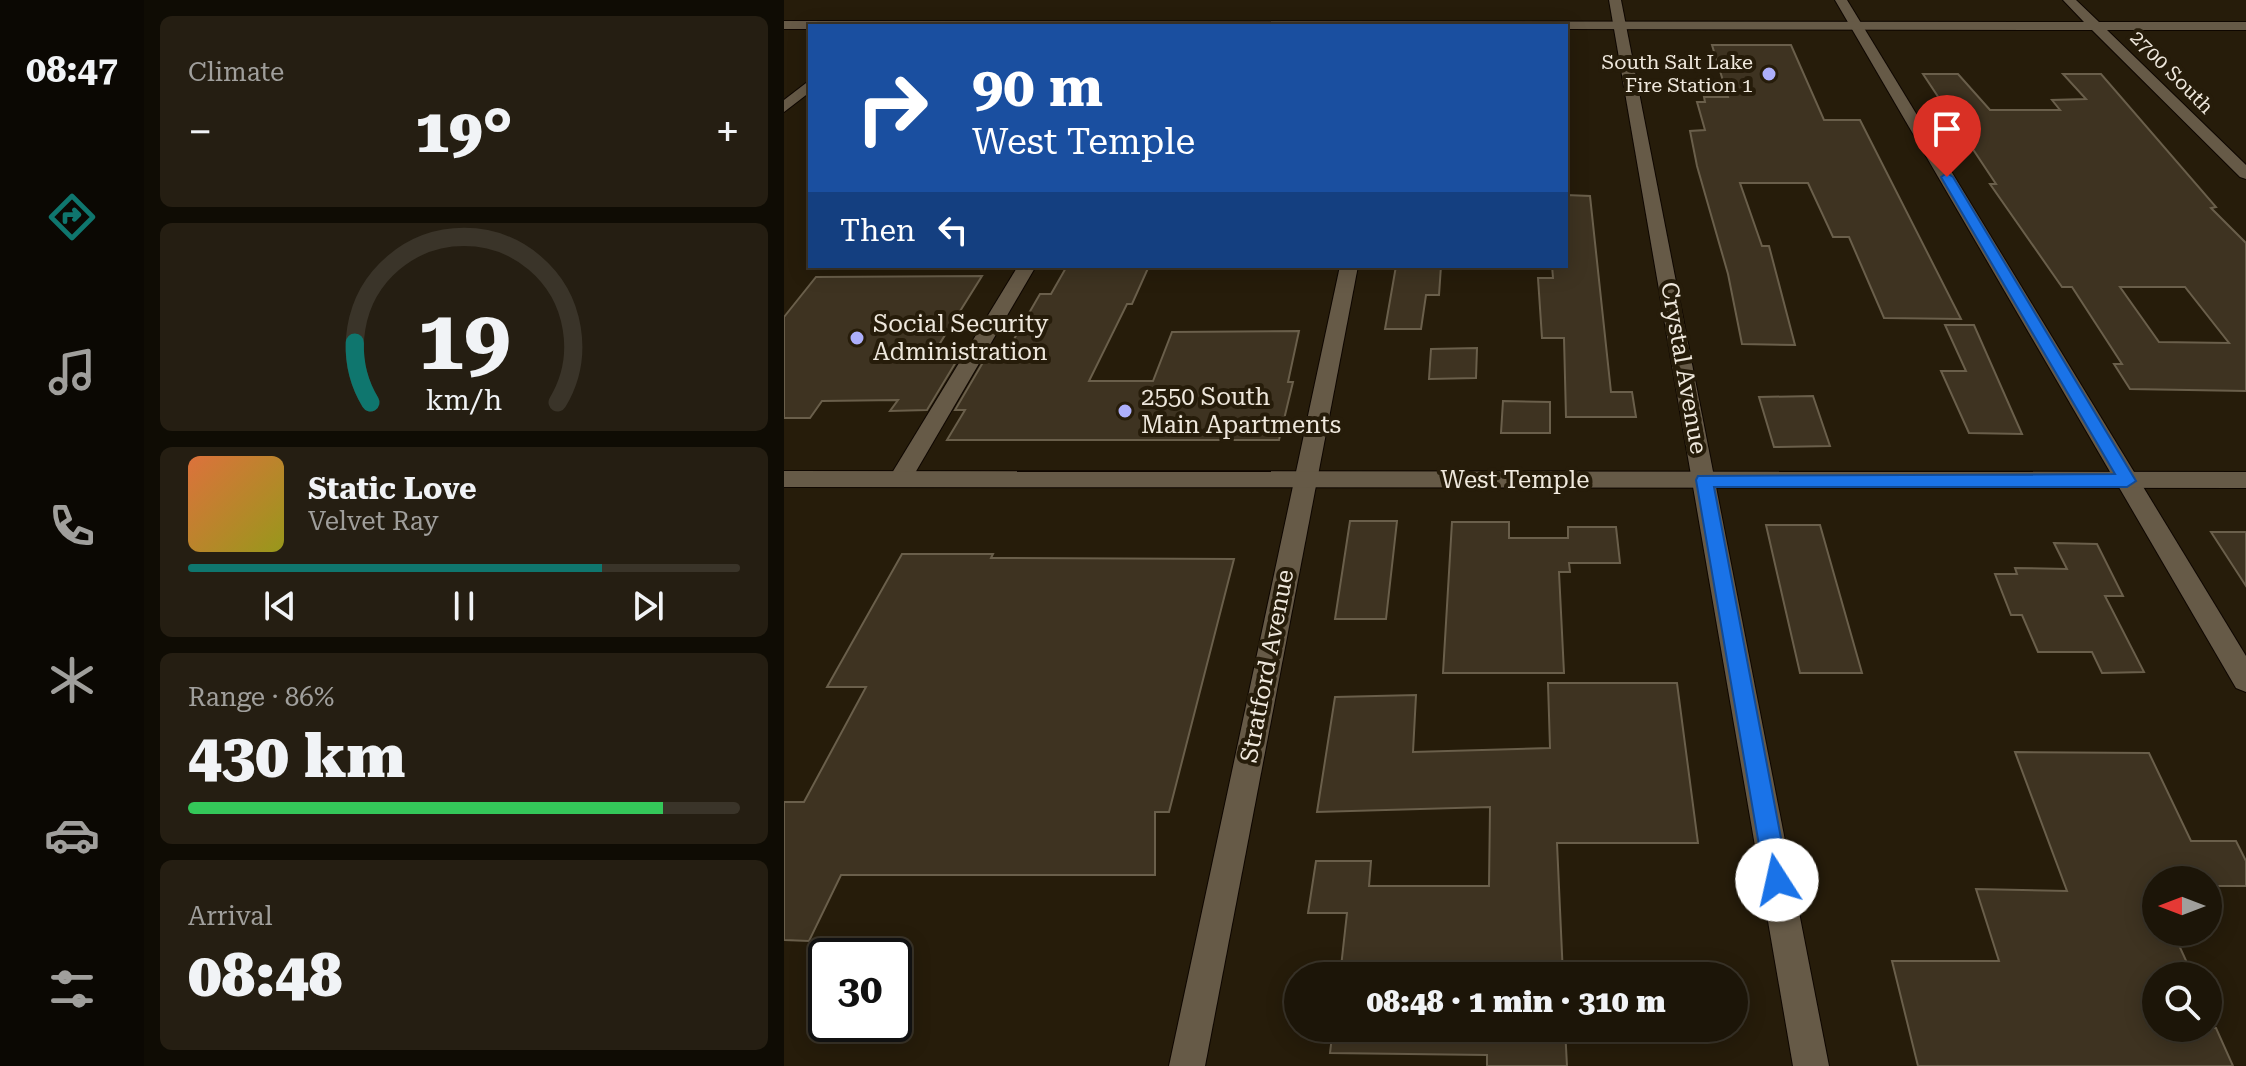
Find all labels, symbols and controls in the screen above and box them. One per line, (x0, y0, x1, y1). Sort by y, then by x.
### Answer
street label: 2700 South (2125, 25, 2219, 119)
text: 08:47 (26, 49, 118, 91)
place label: South Salt Lake Fire Station 1 (1601, 50, 1753, 97)
text: 90 m (972, 54, 1103, 120)
icon: right (840, 56, 944, 160)
text: Climate (188, 57, 284, 87)
marker: South Salt Lake Fire Station 1 (1760, 65, 1778, 83)
pin (1913, 95, 1981, 177)
text: 19° (415, 96, 513, 167)
text: − (188, 106, 213, 158)
text: + (715, 106, 740, 158)
icon: arrive (1925, 107, 1969, 151)
text: West Temple (972, 121, 1195, 163)
icon: directions (44, 189, 100, 245)
icon: left (931, 208, 975, 252)
text: Then (840, 213, 915, 248)
street label: Crystal Avenue (1655, 280, 1713, 456)
text: 19 (417, 291, 511, 388)
place label: Social Security Administration (873, 310, 1049, 366)
marker: Social Security Administration (848, 329, 866, 347)
icon: music (44, 344, 100, 400)
text: km/h (426, 383, 502, 417)
place label: 2550 South Main Apartments (1141, 383, 1341, 439)
marker: 2550 South Main Apartments (1116, 402, 1134, 420)
street label: West Temple (1441, 466, 1589, 494)
text: Static Love (308, 471, 477, 506)
icon: phone (44, 498, 100, 554)
text: Velvet Ray (308, 506, 439, 536)
street label: Stratford Avenue (1235, 567, 1299, 765)
icon: previous (258, 584, 302, 628)
icon: pause (442, 584, 486, 628)
icon: next (626, 584, 670, 628)
icon: climate (44, 652, 100, 708)
text: Range · 86% (188, 682, 334, 712)
text: 430 km (188, 721, 405, 792)
icon: car (44, 807, 100, 863)
position arrow (1735, 838, 1819, 922)
north arrow (2142, 866, 2222, 946)
map controls (2142, 866, 2222, 1042)
text: Arrival (188, 901, 273, 931)
speed limit sign: 30 (808, 938, 912, 1042)
text: 08:48 (188, 940, 342, 1011)
icon: filters (44, 961, 100, 1017)
button: search (2142, 962, 2222, 1042)
text: 08:48 · 1 min · 310 m (1366, 984, 1666, 1019)

